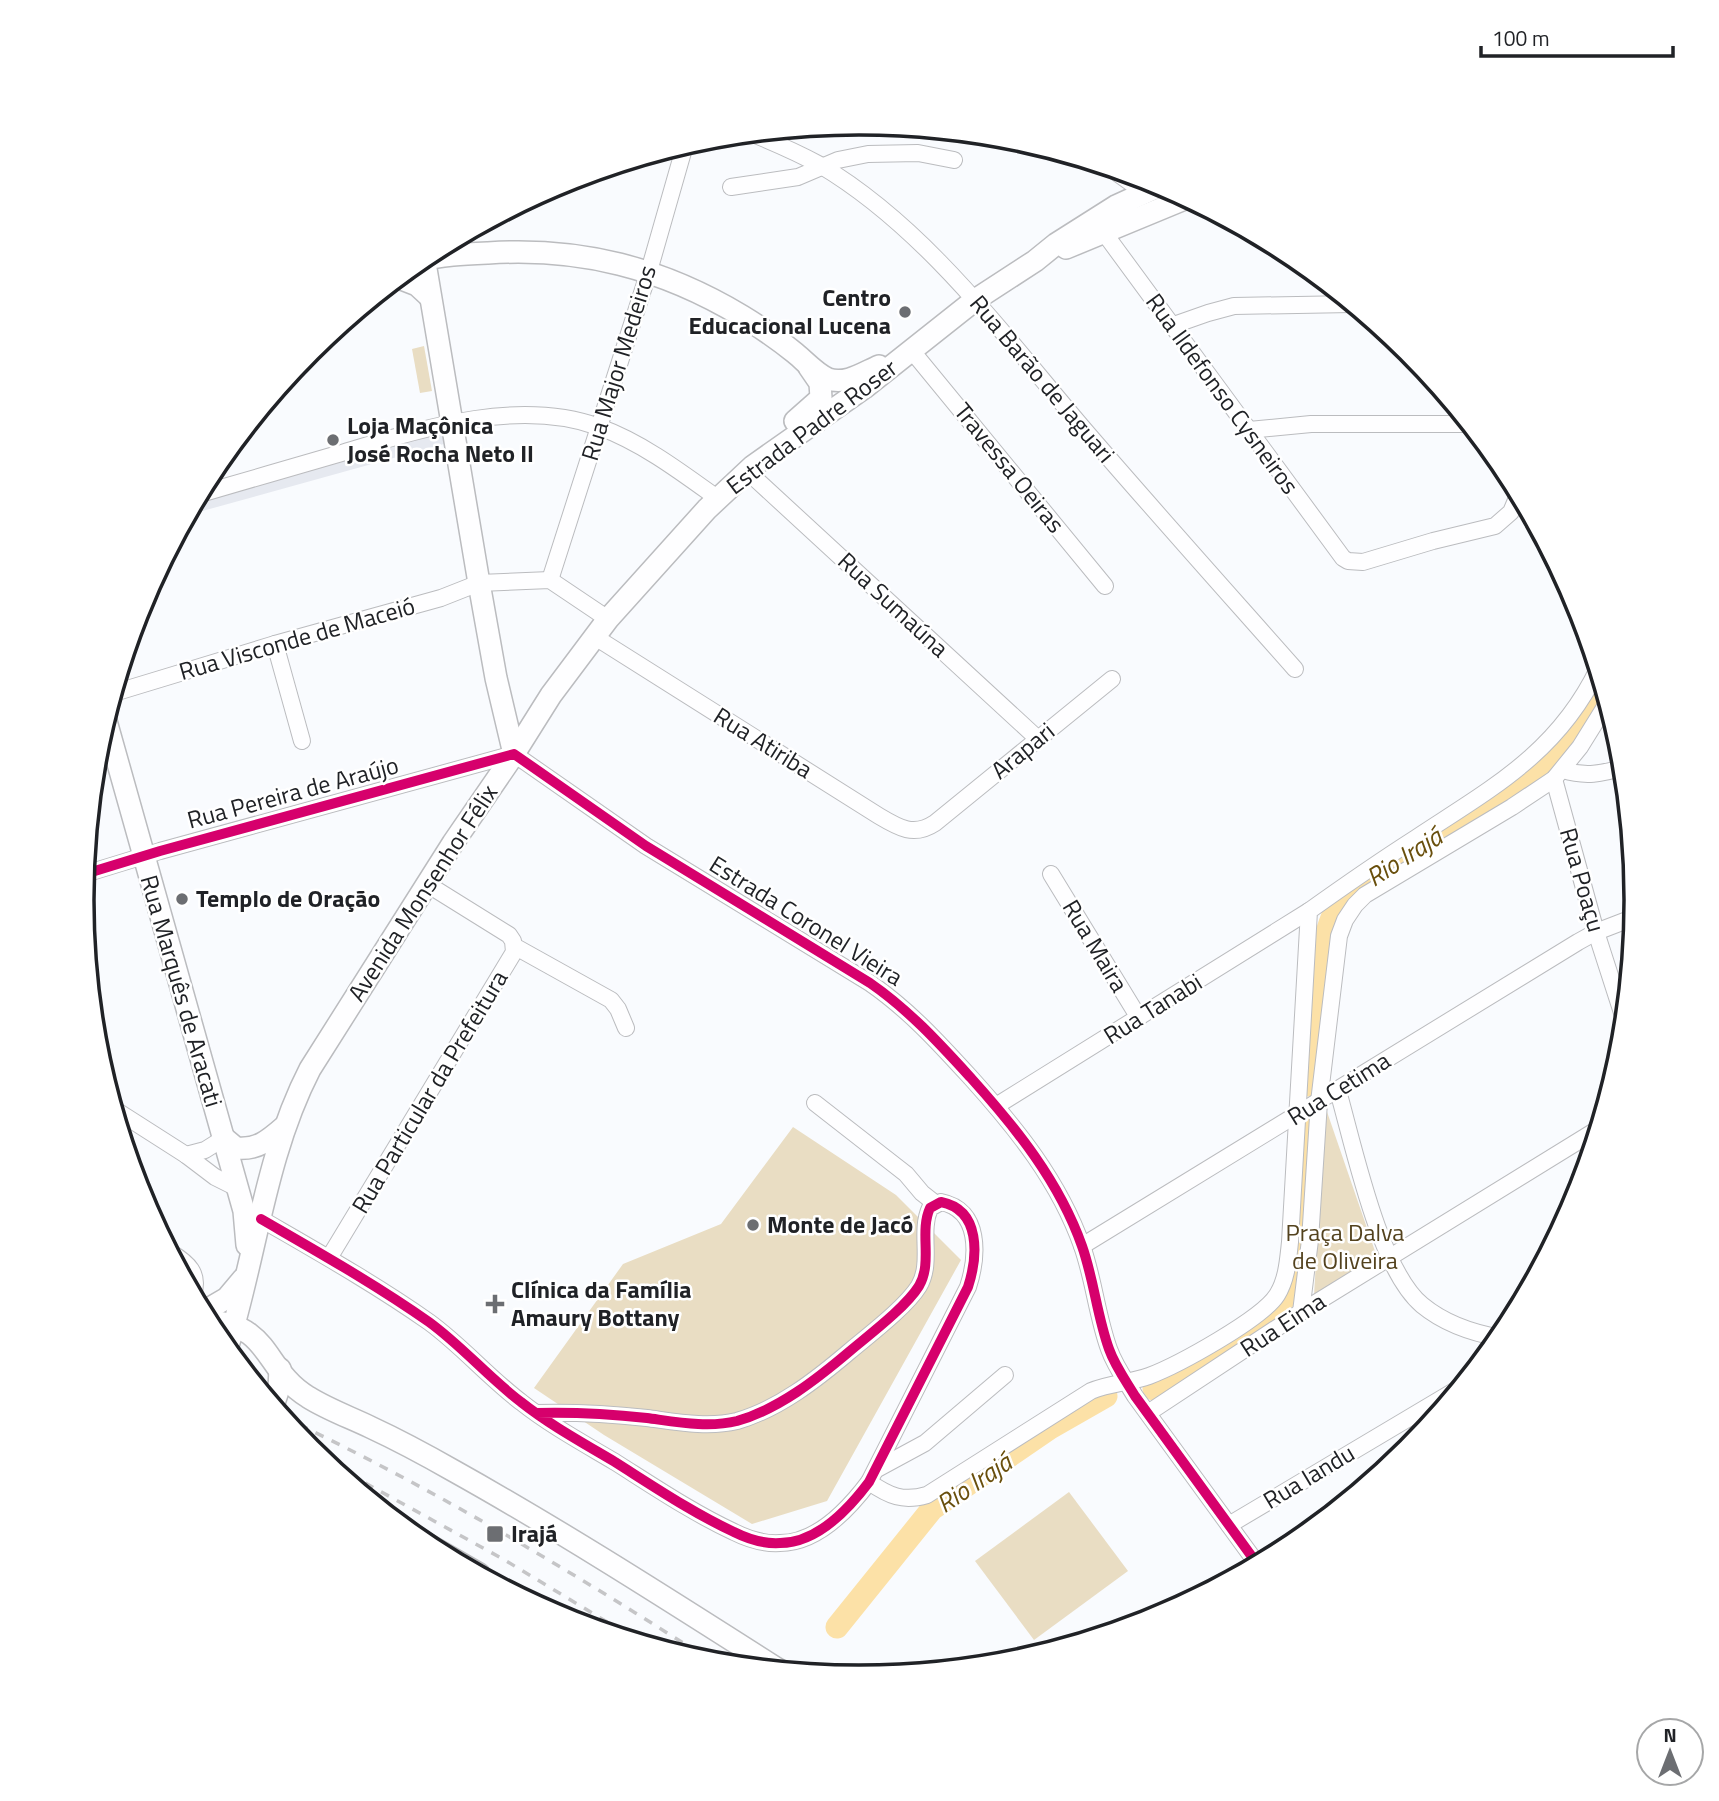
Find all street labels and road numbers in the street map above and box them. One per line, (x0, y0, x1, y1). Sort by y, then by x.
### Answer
street label: Rua Major Medeiros (571, 261, 665, 465)
street label: Rua Ildefonso Cysneiros (1137, 285, 1308, 501)
street label: Rua Barão de Jaguari (962, 287, 1124, 470)
street label: Estrada Padre Roser (718, 350, 905, 503)
street label: Travessa Oeiras (946, 394, 1074, 540)
street label: Rua Sumaúna (830, 543, 957, 665)
street label: Rua Visconde de Maceió (175, 587, 419, 689)
street label: Rua Atiriba (707, 698, 820, 787)
street label: Arapari (983, 713, 1062, 787)
street label: Rua Pereira de Araújo (183, 747, 402, 838)
street label: Avenida Monsenhor Félix (338, 777, 506, 1008)
street label: Rua Poaçu (1551, 823, 1615, 936)
street label: Estrada Coronel Vieira (703, 846, 910, 994)
street label: Rua Marquês de Aracati (132, 871, 232, 1111)
street label: Rua Maira (1054, 892, 1138, 999)
street label: Rua Particular da Prefeitura (342, 963, 516, 1220)
street label: Rua Tanabi (1096, 964, 1209, 1053)
street label: Rua Cetima (1280, 1042, 1397, 1134)
street label: Rua Eima (1233, 1283, 1332, 1365)
street label: Rua Iandu (1256, 1435, 1361, 1518)

